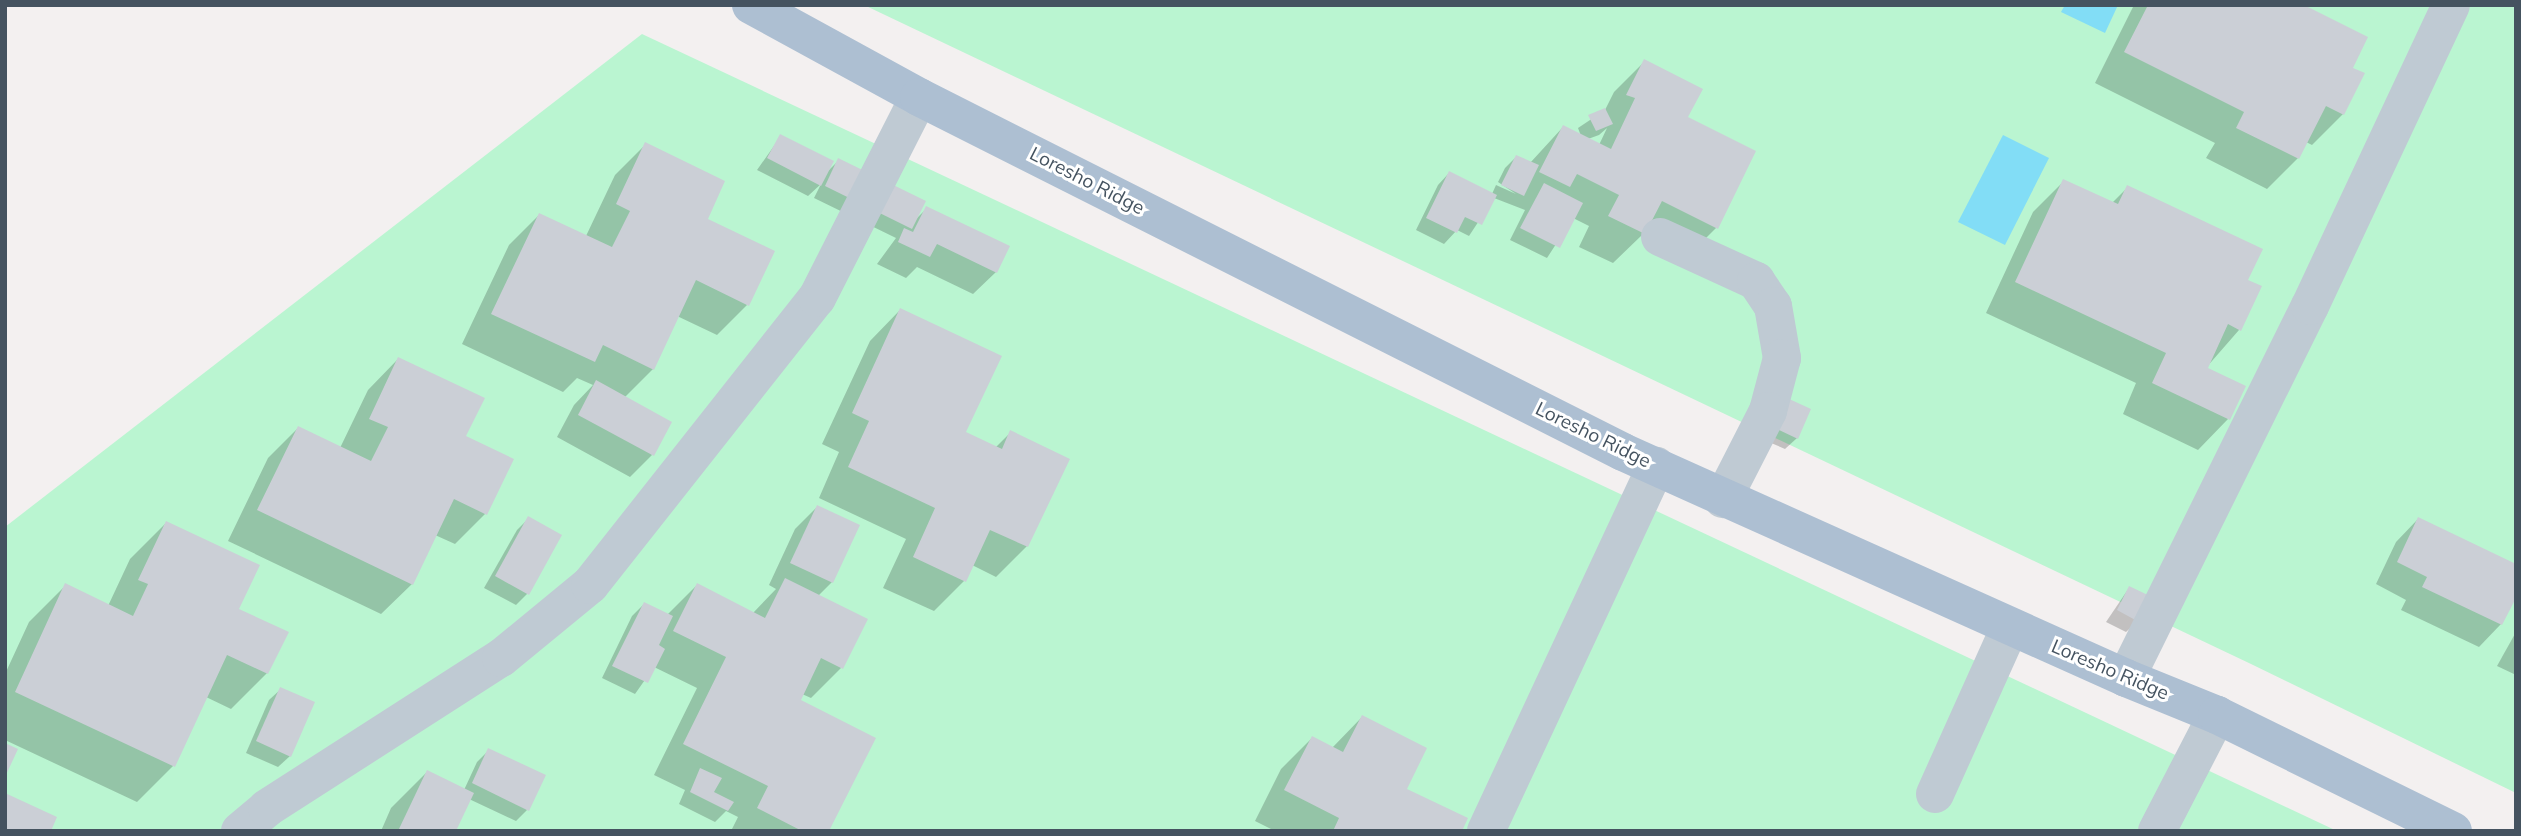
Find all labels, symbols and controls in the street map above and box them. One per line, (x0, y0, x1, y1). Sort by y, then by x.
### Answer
street label: Loresho Ridge (1026, 142, 1148, 220)
street label: Loresho Ridge (1532, 397, 1654, 473)
street label: Loresho Ridge (2048, 635, 2172, 705)

